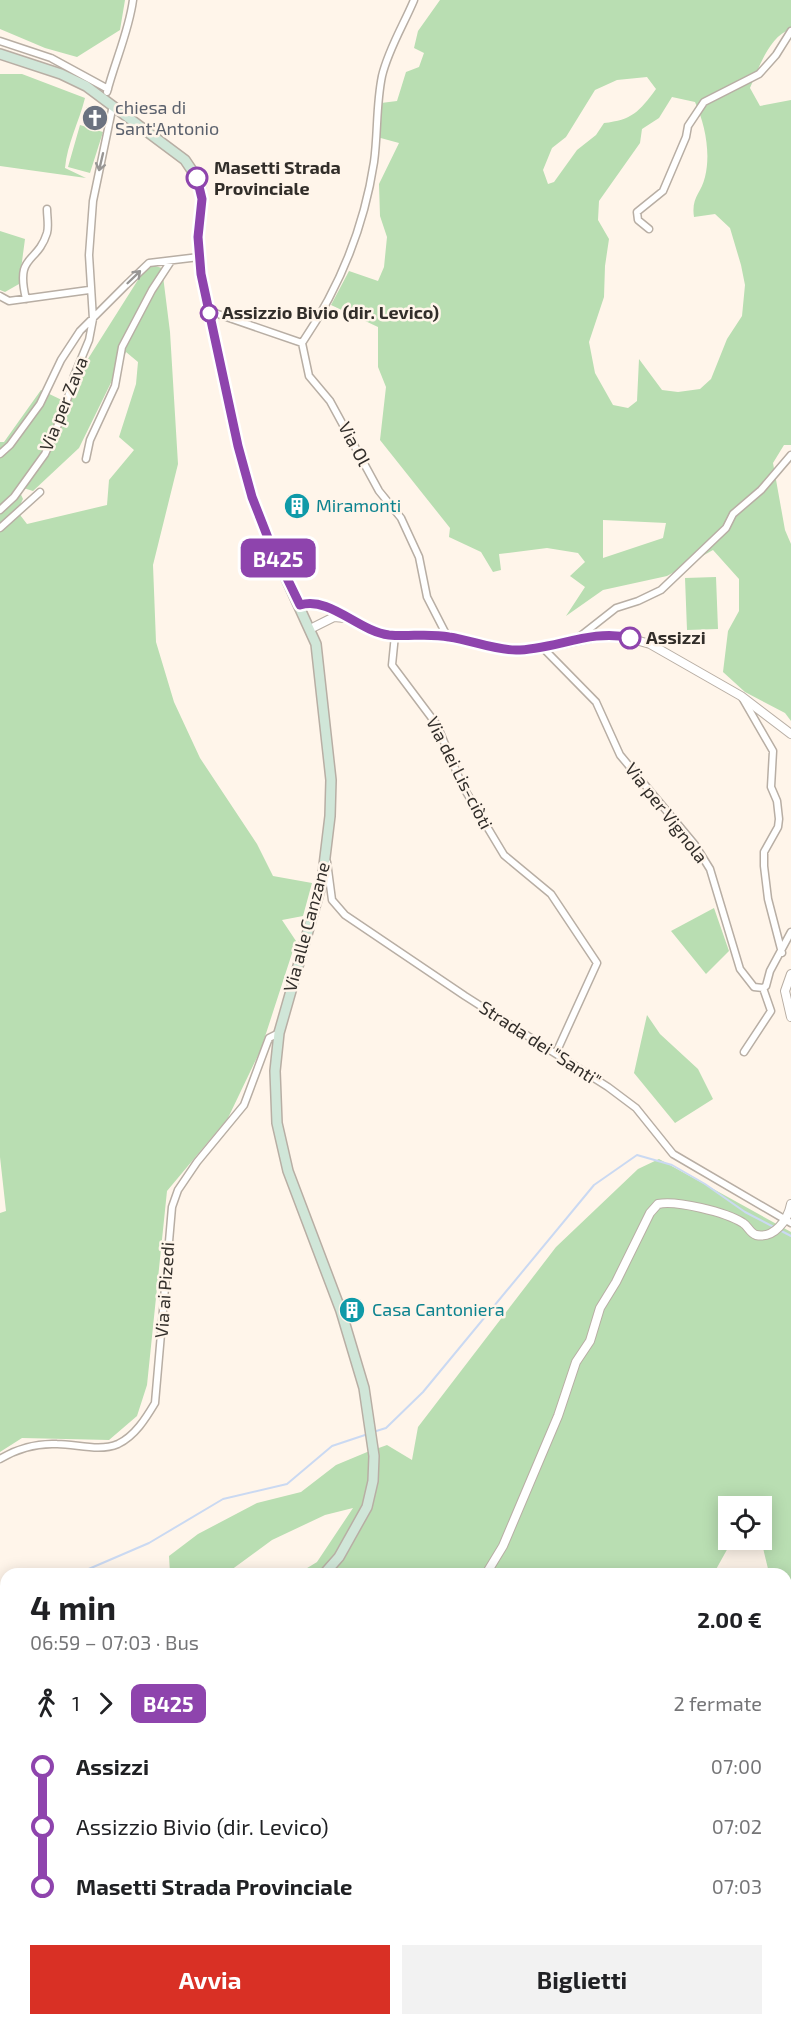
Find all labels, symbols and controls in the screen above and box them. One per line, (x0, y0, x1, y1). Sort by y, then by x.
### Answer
place label: chiesa di Sant'Antonio (115, 96, 219, 139)
church icon: chiesa di Sant'Antonio (80, 103, 110, 133)
one-way arrow (95, 151, 106, 171)
place label: Masetti Strada Provinciale (214, 156, 341, 199)
marker: Masetti Strada Provinciale (186, 167, 208, 189)
one-way arrow (126, 270, 141, 285)
place label: Assizzio Bivio (dir. Levico) (222, 301, 439, 323)
marker: Assizzio Bivio (dir. Levico) (200, 304, 218, 322)
street label: Via per Zava (34, 353, 92, 454)
street label: Via Ol (334, 418, 376, 470)
building icon: Miramonti (282, 491, 312, 521)
place label: Miramonti (316, 494, 401, 516)
line badge: B425 (236, 538, 320, 578)
text: B425 (253, 546, 303, 571)
place label: Assizzi (646, 626, 706, 648)
marker: Assizzi (619, 627, 641, 649)
street label: Via dei Lis-ciòti (422, 713, 498, 833)
street label: Via per Vignola (621, 758, 713, 867)
street label: Via alle Canzane (278, 859, 334, 994)
street label: Strada dei "Santi" (475, 996, 606, 1091)
street label: Via ai Pizedi (150, 1241, 178, 1339)
building icon: Casa Cantoniera (337, 1295, 367, 1325)
place label: Casa Cantoniera (372, 1298, 505, 1320)
map controls (718, 1496, 772, 1550)
button: locate (718, 1496, 772, 1550)
text: 4 min (30, 1587, 116, 1627)
text: 2.00 € (697, 1606, 762, 1632)
text: 06:59 – 07:03 · Bus (30, 1630, 199, 1654)
icon: walk (30, 1687, 63, 1720)
icon: forward (89, 1687, 122, 1720)
text: 1 (72, 1691, 80, 1715)
text: B425 (143, 1691, 194, 1716)
text: 2 fermate (674, 1691, 762, 1715)
text: Assizzi (76, 1753, 149, 1779)
text: 07:00 (711, 1754, 762, 1778)
text: Assizzio Bivio (dir. Levico) (76, 1813, 329, 1839)
text: 07:02 (712, 1814, 762, 1838)
text: Masetti Strada Provinciale (76, 1873, 353, 1899)
text: 07:03 (712, 1874, 762, 1898)
button: Avvia (30, 1945, 390, 2014)
button: Biglietti (402, 1945, 762, 2014)

